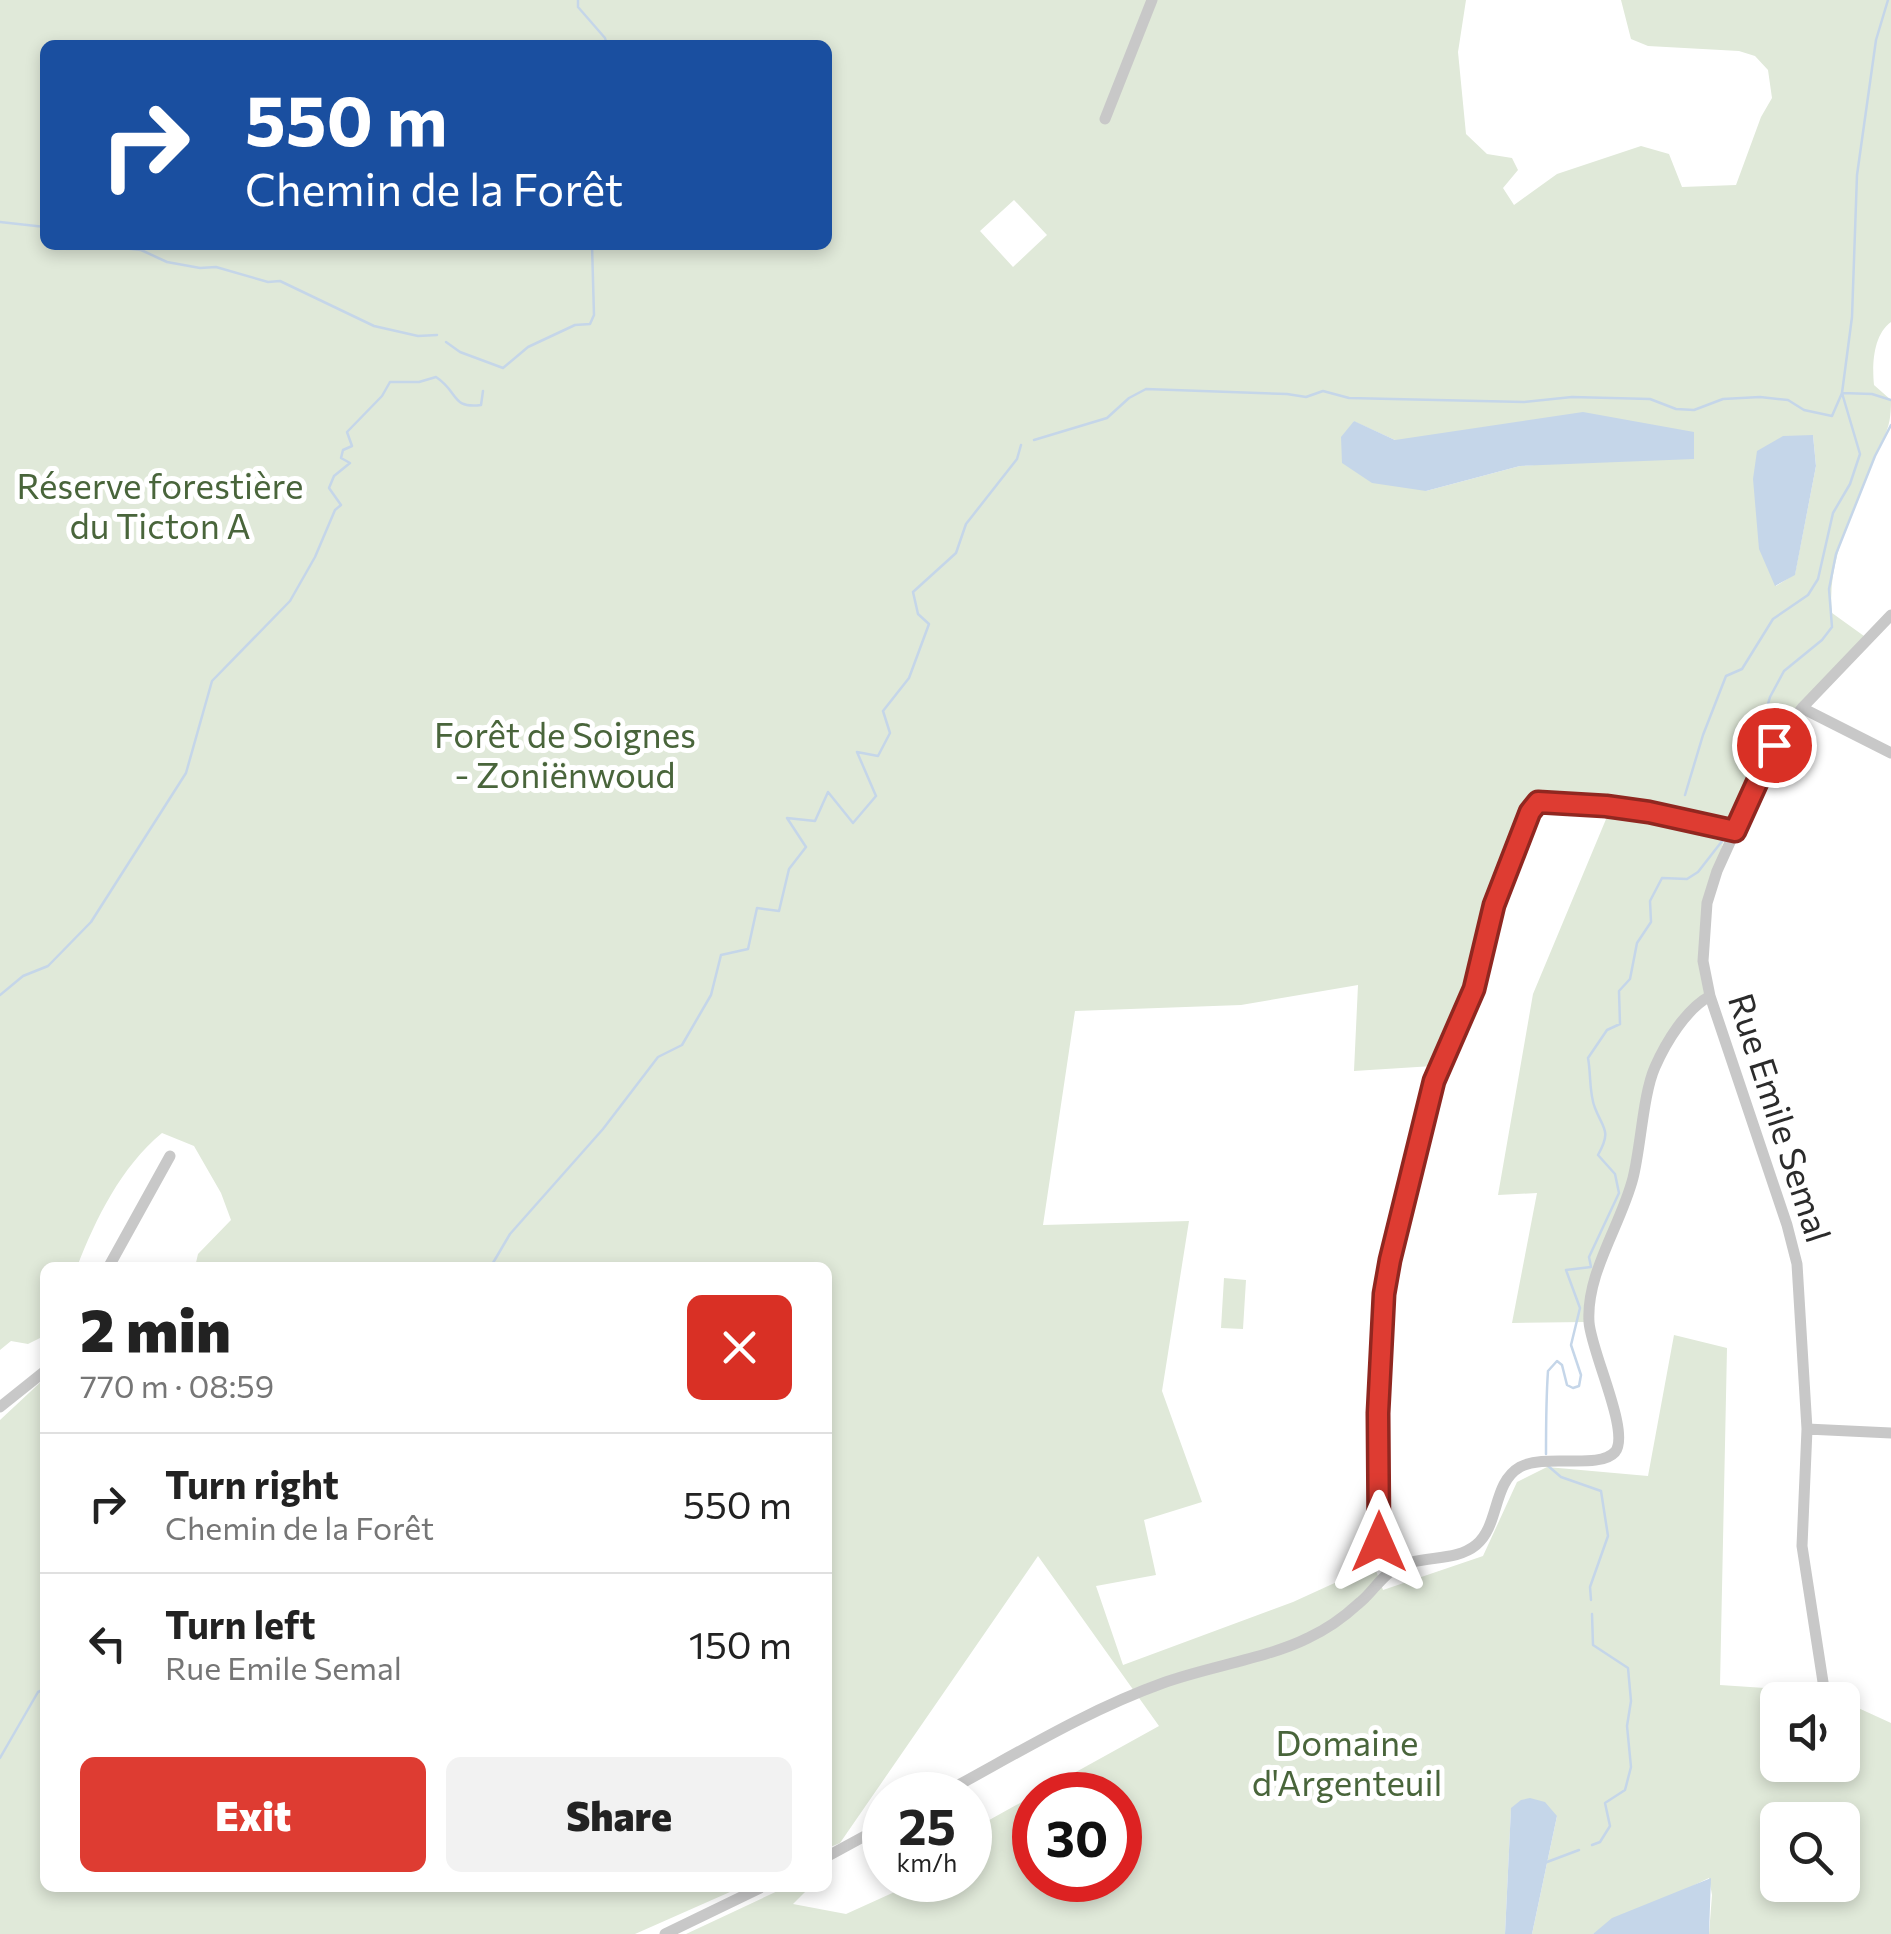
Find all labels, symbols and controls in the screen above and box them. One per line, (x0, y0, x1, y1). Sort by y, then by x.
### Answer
text: 550 m (245, 75, 448, 160)
icon: right (80, 80, 210, 210)
text: Chemin de la Forêt (245, 160, 623, 215)
park label: Réserve forestière du Ticton A (17, 463, 303, 546)
pin (1732, 703, 1817, 788)
park label: Forêt de Soignes - Zoniënwoud (434, 712, 696, 795)
icon: arrive (1747, 718, 1802, 773)
street label: Rue Emile Semal (1721, 987, 1842, 1247)
text: 2 min (80, 1291, 231, 1364)
button: close (687, 1295, 792, 1400)
text: 770 m · 08:59 (80, 1365, 274, 1405)
text: Turn right (165, 1460, 339, 1507)
icon: right (80, 1476, 135, 1531)
text: 550 m (683, 1480, 792, 1527)
position arrow (1327, 1490, 1431, 1594)
text: Chemin de la Forêt (165, 1507, 434, 1547)
text: Turn left (165, 1600, 316, 1647)
icon: left (80, 1616, 135, 1671)
text: 150 m (689, 1620, 792, 1667)
text: Rue Emile Semal (165, 1647, 402, 1687)
map controls (1760, 1682, 1860, 1902)
button: sound (1760, 1682, 1860, 1782)
park label: Domaine d'Argenteuil (1252, 1720, 1442, 1803)
button: Exit (80, 1757, 426, 1872)
button: Share (446, 1757, 792, 1872)
speed limit sign: 30 (1012, 1772, 1142, 1902)
text: 25 (898, 1794, 956, 1855)
button: search (1760, 1802, 1860, 1902)
text: km/h (897, 1847, 957, 1877)

